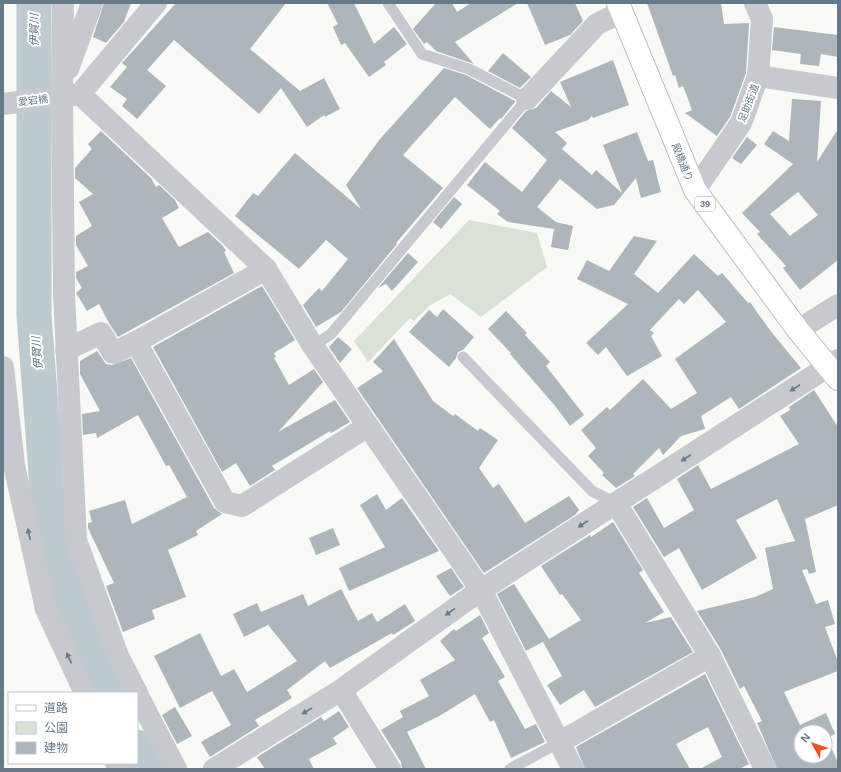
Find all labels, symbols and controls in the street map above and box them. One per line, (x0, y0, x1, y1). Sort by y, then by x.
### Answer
water label: 伊賀川 (28, 13, 40, 47)
street label: 足助街道 (736, 83, 761, 124)
street label: 愛宕橋 (18, 93, 49, 108)
street label: 殿橋通り (670, 142, 695, 183)
road number: 39 (695, 197, 715, 211)
water label: 伊賀川 (30, 335, 44, 370)
one-way arrow (790, 384, 800, 392)
one-way arrow (680, 455, 692, 462)
one-way arrow (577, 521, 589, 528)
one-way arrow (26, 528, 32, 541)
one-way arrow (444, 608, 455, 616)
one-way arrow (66, 652, 72, 663)
legend (8, 692, 138, 764)
text: 道路 (44, 701, 68, 715)
one-way arrow (302, 707, 312, 715)
text: 公園 (44, 721, 68, 735)
north arrow (793, 724, 833, 764)
text: N (798, 731, 813, 744)
text: 建物 (44, 741, 68, 755)

